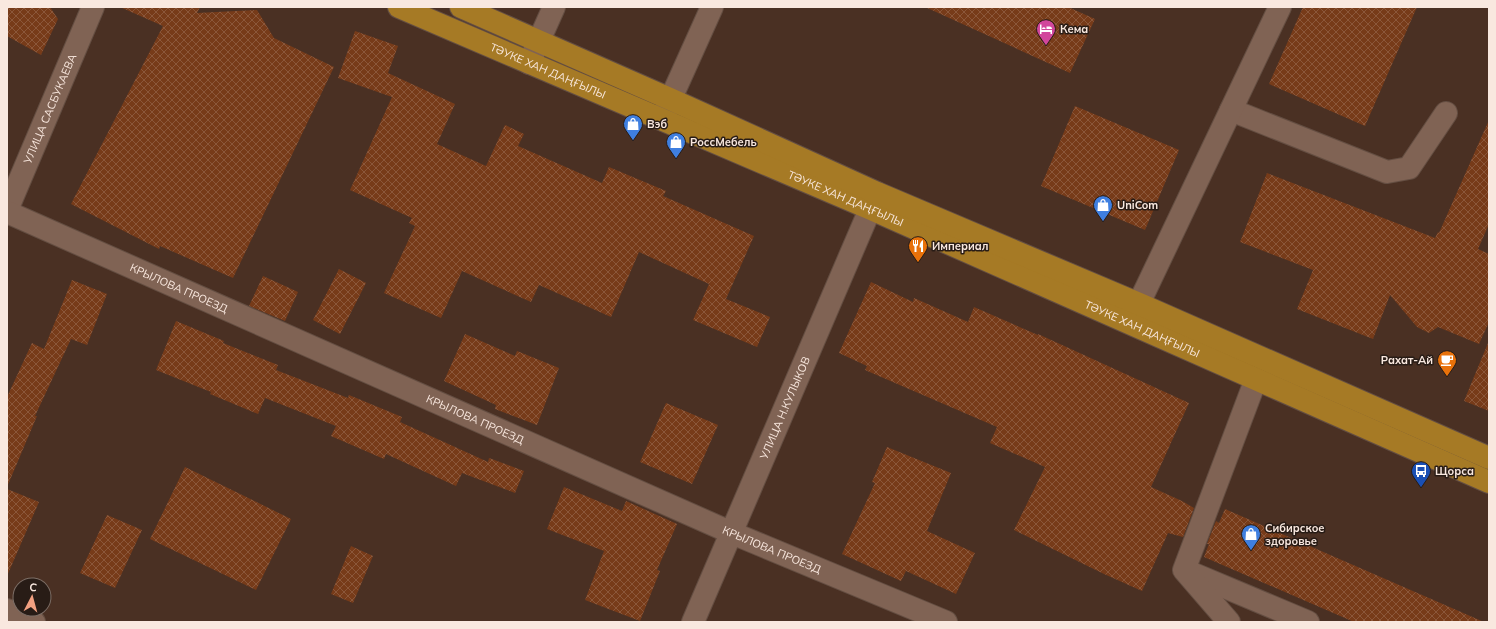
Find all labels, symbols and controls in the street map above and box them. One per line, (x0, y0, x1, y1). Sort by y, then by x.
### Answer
hotel icon: Кема (1035, 18, 1057, 46)
place label: Кема (1060, 22, 1088, 36)
street label: ТӘУКЕ ХАН ДАҢҒЫЛЫ (488, 40, 608, 102)
street label: УЛИЦА САСБУКАЕВА (20, 52, 79, 167)
shop icon: Вэб (622, 113, 644, 141)
place label: Вэб (647, 117, 668, 131)
shop icon: РоссМебель (665, 131, 687, 159)
place label: РоссМебель (690, 135, 757, 149)
street label: ТӘУКЕ ХАН ДАҢҒЫЛЫ (786, 167, 906, 229)
shop icon: UniCom (1092, 194, 1114, 222)
place label: UniCom (1117, 198, 1158, 212)
restaurant icon: Империал (907, 235, 929, 263)
place label: Империал (932, 239, 988, 253)
street label: КРЫЛОВА ПРОЕЗД (128, 260, 230, 316)
street label: ТӘУКЕ ХАН ДАҢҒЫЛЫ (1083, 297, 1202, 360)
cafe icon: Рахат-Ай (1436, 349, 1458, 377)
place label: Рахат-Ай (1381, 353, 1433, 367)
street label: УЛИЦА Н.КУЛЫКОВ (756, 354, 813, 462)
street label: КРЫЛОВА ПРОЕЗД (424, 391, 526, 447)
bus stop icon: Щорса (1410, 460, 1432, 488)
place label: Щорса (1435, 464, 1474, 478)
place label: Сибирское здоровье (1265, 521, 1325, 548)
street label: КРЫЛОВА ПРОЕЗД (720, 523, 823, 576)
shop icon: Сибирское здоровье (1240, 523, 1262, 551)
north arrow (12, 577, 52, 617)
text: С (29, 580, 38, 594)

